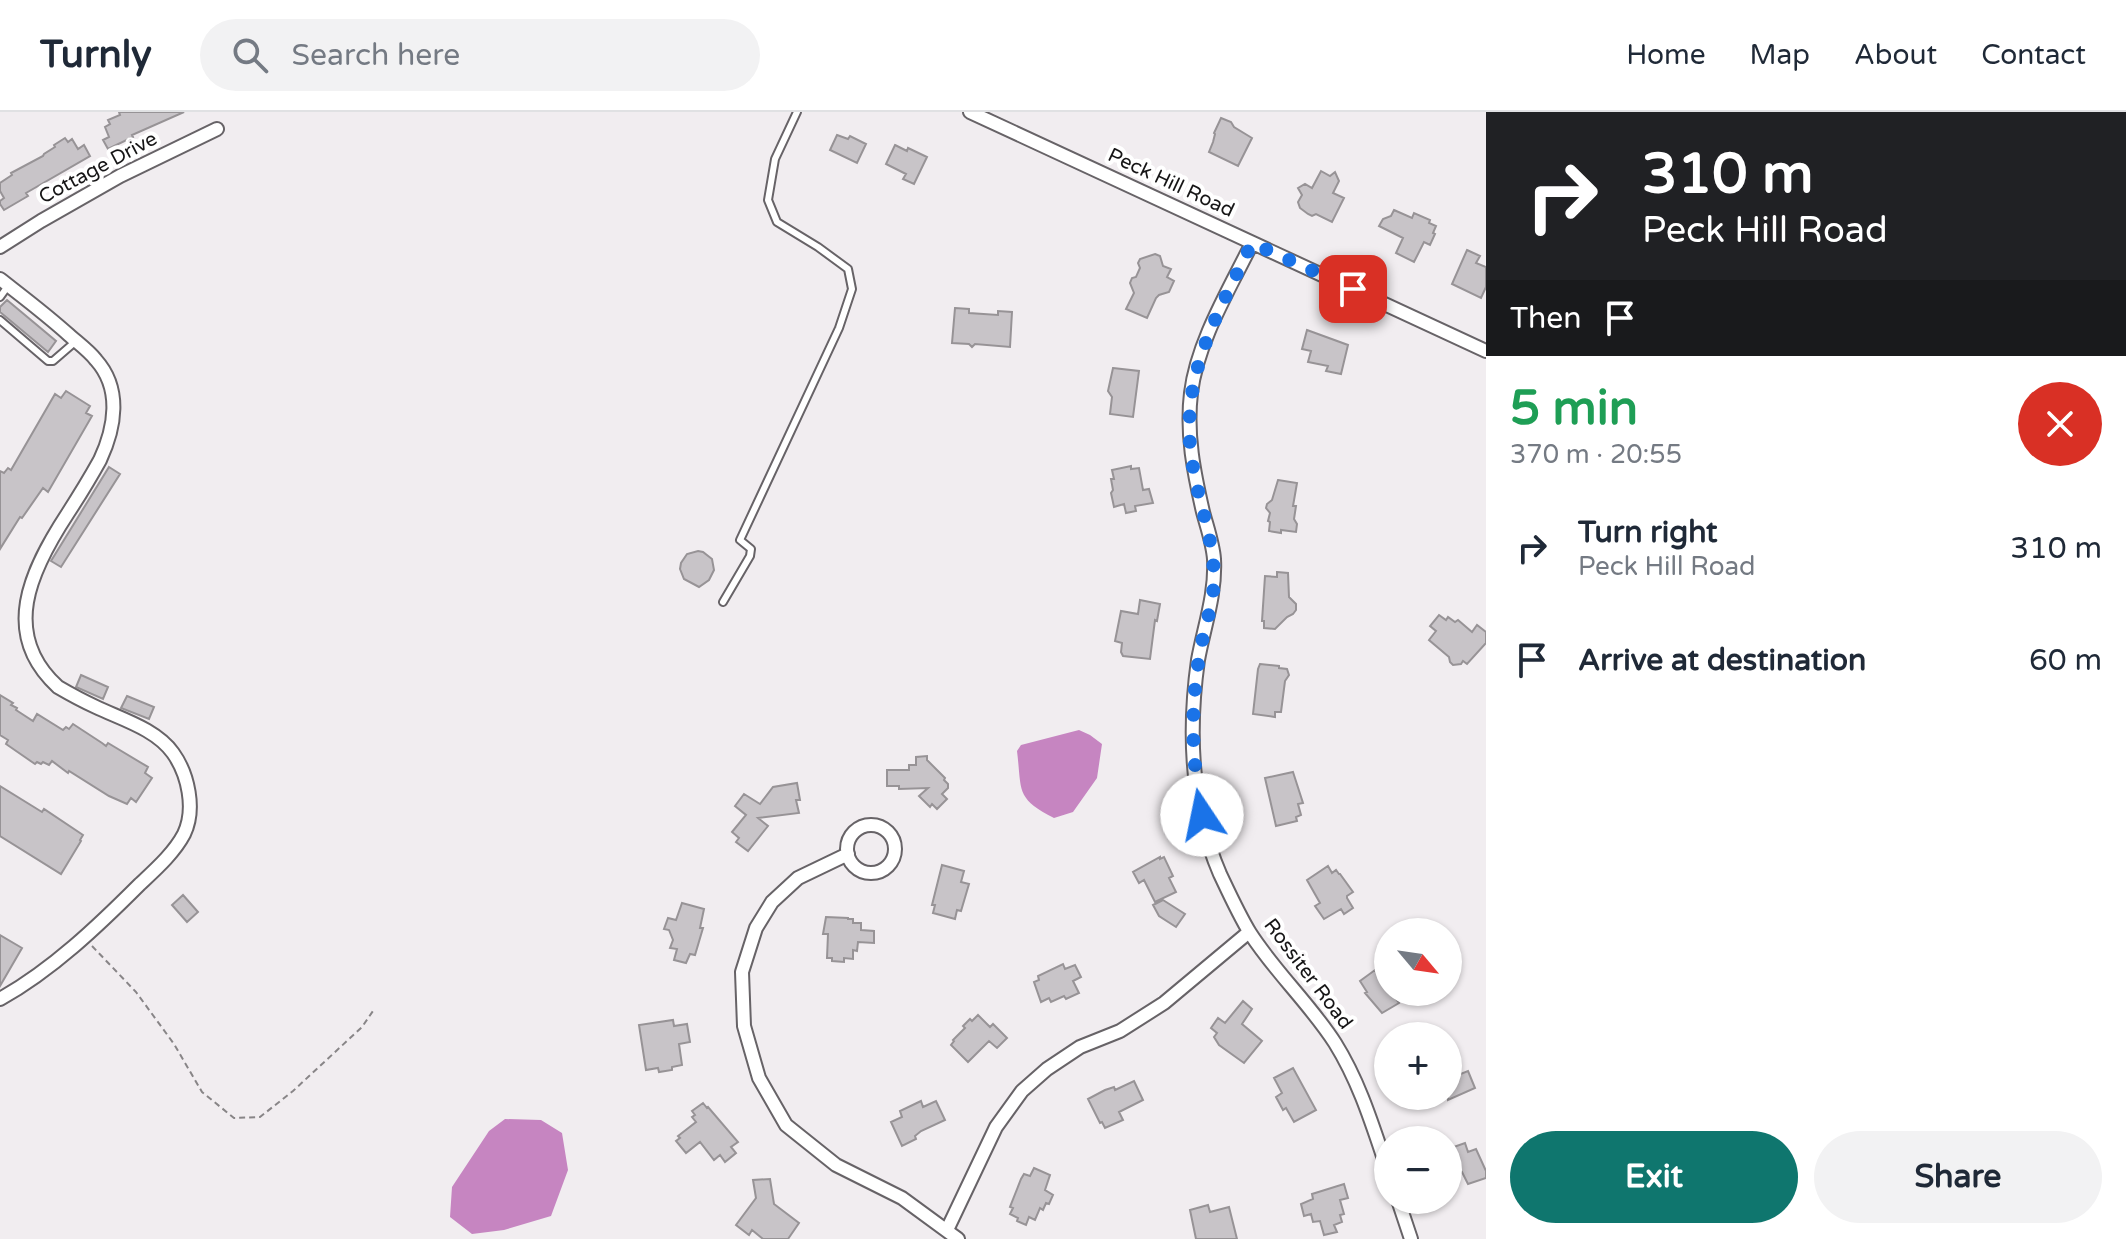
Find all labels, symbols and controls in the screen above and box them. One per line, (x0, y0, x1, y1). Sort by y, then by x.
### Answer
search box (200, 19, 760, 91)
text: Turnly (40, 32, 152, 78)
icon: search (228, 33, 272, 77)
text: Search here (292, 37, 460, 74)
text: Home (1626, 38, 1706, 72)
text: Map (1750, 38, 1810, 72)
text: About (1854, 38, 1937, 72)
text: Contact (1981, 38, 2086, 72)
street label: Cottage Drive (35, 127, 161, 209)
text: 310 m (1642, 141, 1813, 208)
street label: Peck Hill Road (1104, 143, 1238, 223)
icon: right (1510, 144, 1614, 248)
text: Peck Hill Road (1642, 209, 1888, 252)
pin (1319, 255, 1387, 323)
icon: arrive (1331, 267, 1375, 311)
icon: arrive (1598, 296, 1642, 340)
text: Then (1510, 300, 1582, 337)
text: 5 min (1510, 380, 1638, 438)
button: close (2018, 382, 2102, 466)
text: 370 m · 20:55 (1510, 439, 1682, 470)
text: Turn right (1578, 514, 1718, 551)
icon: right (1510, 526, 1554, 570)
text: 310 m (2010, 530, 2102, 567)
text: Peck Hill Road (1578, 551, 1756, 582)
icon: arrive (1510, 638, 1554, 682)
text: Arrive at destination (1578, 642, 1866, 679)
text: 60 m (2029, 642, 2102, 679)
position arrow (1160, 773, 1244, 857)
street label: Rossiter Road (1259, 914, 1357, 1034)
north arrow (1374, 918, 1462, 1006)
map controls (1374, 918, 1462, 1214)
button: + (1374, 1022, 1462, 1110)
button: − (1374, 1126, 1462, 1214)
button: Exit (1510, 1131, 1798, 1223)
button: Share (1814, 1131, 2102, 1223)

